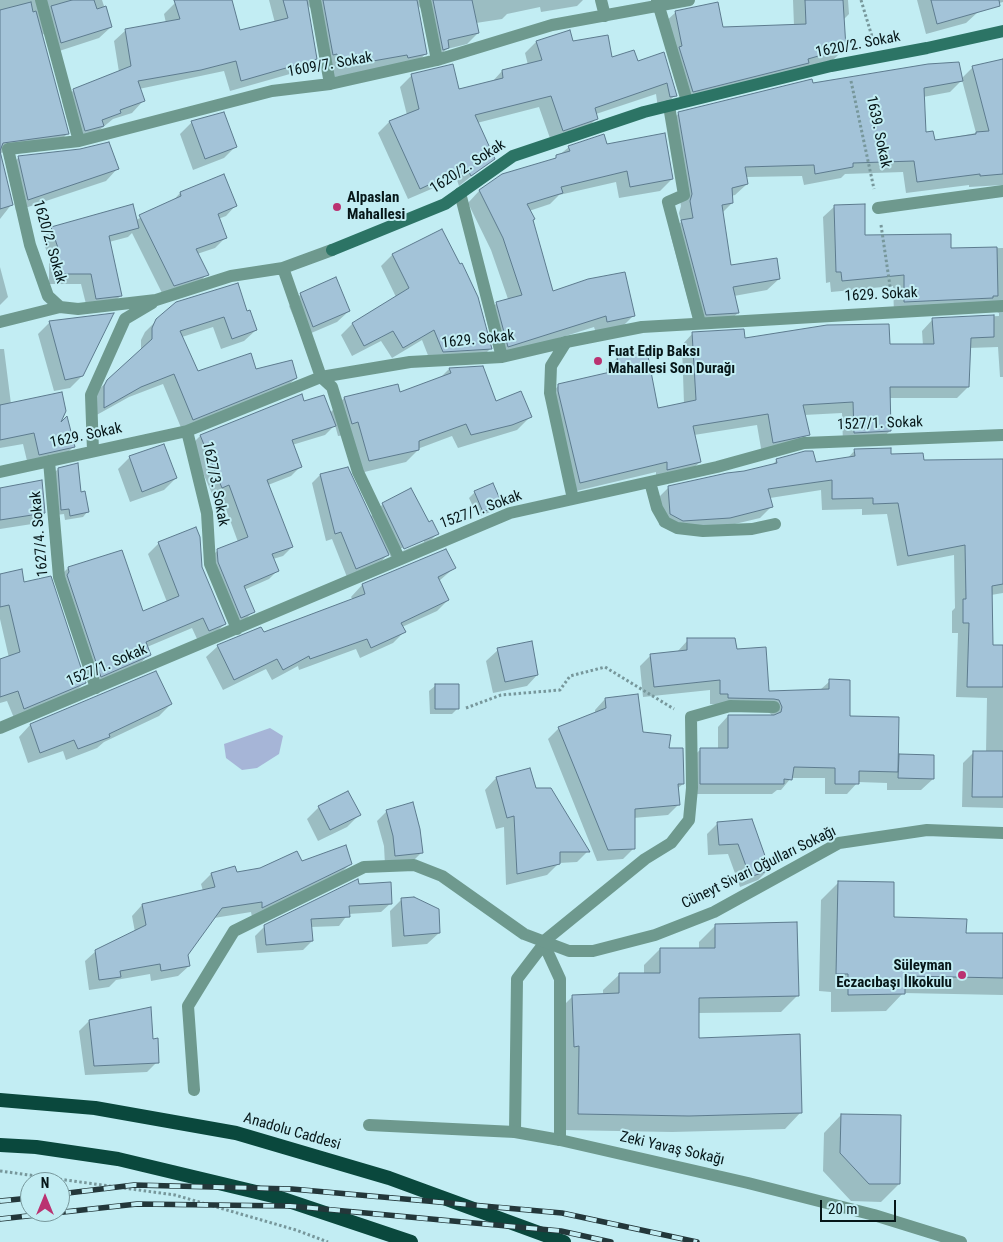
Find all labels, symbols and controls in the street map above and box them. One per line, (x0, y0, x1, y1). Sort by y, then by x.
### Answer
street label: 1620/2. Sokak (814, 28, 902, 62)
street label: 1609/7. Sokak (286, 49, 374, 81)
street label: 1639. Sokak (862, 94, 894, 170)
street label: 1620/2. Sokak (427, 136, 509, 198)
place label: Alpaslan Mahallesi (347, 189, 405, 224)
street label: 1620/2. Sokak (28, 198, 70, 286)
marker: Alpaslan Mahallesi (331, 201, 343, 213)
street label: 1629. Sokak (844, 284, 918, 306)
street label: 1629. Sokak (441, 327, 515, 353)
place label: Fuat Edip Baksı Mahallesi Son Durağı (608, 343, 735, 378)
marker: Fuat Edip Baksı Mahallesi Son Durağı (592, 355, 604, 367)
street label: 1527/1. Sokak (837, 414, 923, 434)
street label: 1629. Sokak (48, 420, 124, 452)
street label: 1627/3. Sokak (198, 440, 232, 528)
street label: 1527/1. Sokak (438, 487, 524, 533)
street label: 1627/4. Sokak (27, 490, 53, 578)
street label: 1527/1. Sokak (64, 641, 150, 691)
street label: Cüneyt Sivari Oğulları Sokağı (679, 823, 839, 913)
place label: Süleyman Eczacıbaşı İlkokulu (836, 957, 952, 992)
marker: Süleyman Eczacıbaşı İlkokulu (956, 969, 968, 981)
street label: Anadolu Caddesi (241, 1110, 343, 1154)
street label: Zeki Yavaş Sokağı (618, 1128, 726, 1170)
north arrow (20, 1172, 70, 1222)
text: N (41, 1175, 49, 1191)
scale bar (823, 1190, 899, 1222)
text: 20 m (828, 1200, 858, 1218)

